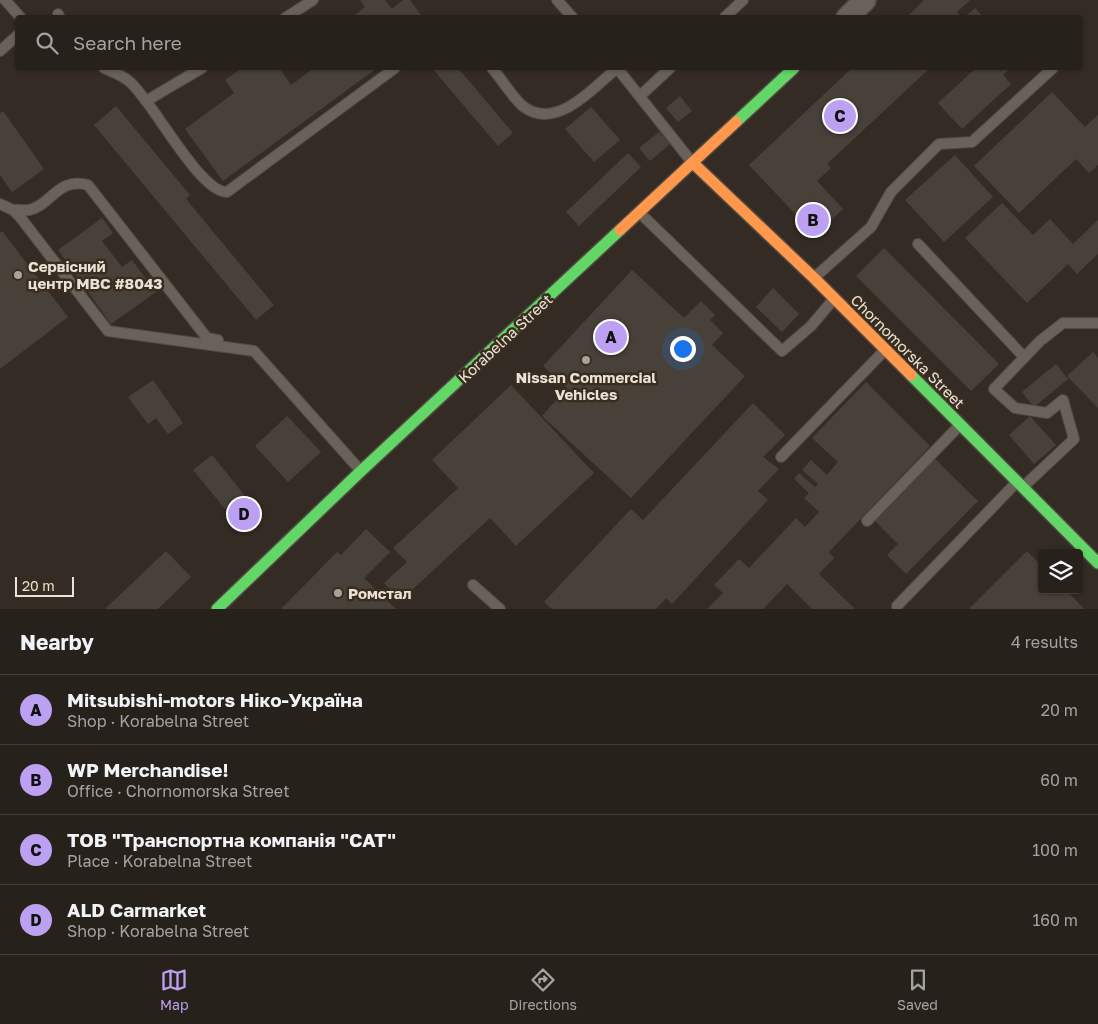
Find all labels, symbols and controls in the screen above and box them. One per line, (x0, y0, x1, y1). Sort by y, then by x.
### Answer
search box (15, 15, 1083, 70)
icon: search (33, 29, 61, 57)
text: Search here (73, 31, 182, 54)
pin: C (824, 97, 856, 135)
pin: B (797, 201, 829, 239)
place label: Сервісний центр МВС #8043 (28, 257, 163, 292)
marker: Сервісний центр МВС #8043 (12, 269, 24, 281)
street label: Korabelna Street (454, 290, 556, 386)
street label: Chornomorska Street (847, 290, 969, 412)
pin: A (595, 318, 627, 356)
your location (670, 336, 696, 362)
marker: Nissan Commercial Vehicles (580, 354, 592, 366)
place label: Nissan Commercial Vehicles (516, 368, 656, 403)
pin: D (228, 495, 260, 533)
map controls (1038, 549, 1083, 594)
button: layers (1038, 549, 1083, 594)
scale bar (15, 574, 74, 597)
text: 20 m (22, 577, 55, 594)
place label: Ромстал (348, 584, 411, 602)
marker: Ромстал (332, 587, 344, 599)
text: Nearby (20, 629, 94, 655)
text: 4 results (1011, 632, 1078, 652)
text: Mitsubishi-motors Ніко-Україна (67, 688, 363, 711)
text: A (30, 700, 42, 720)
text: 20 m (1041, 700, 1078, 720)
text: Shop · Korabelna Street (67, 711, 249, 731)
text: WP Merchandise! (67, 758, 228, 781)
text: B (30, 770, 42, 790)
text: 60 m (1040, 770, 1078, 790)
text: Office · Chornomorska Street (67, 781, 290, 801)
text: ТОВ "Транспортна компанія "САТ" (67, 828, 396, 851)
text: C (30, 840, 42, 860)
text: 100 m (1032, 840, 1078, 860)
text: Place · Korabelna Street (67, 851, 252, 871)
text: ALD Carmarket (67, 898, 206, 921)
text: D (30, 910, 42, 930)
text: 160 m (1032, 910, 1078, 930)
text: Shop · Korabelna Street (67, 921, 249, 941)
tab: Map (160, 966, 189, 1013)
tab: Directions (509, 966, 577, 1013)
tab: Saved (897, 966, 938, 1013)

